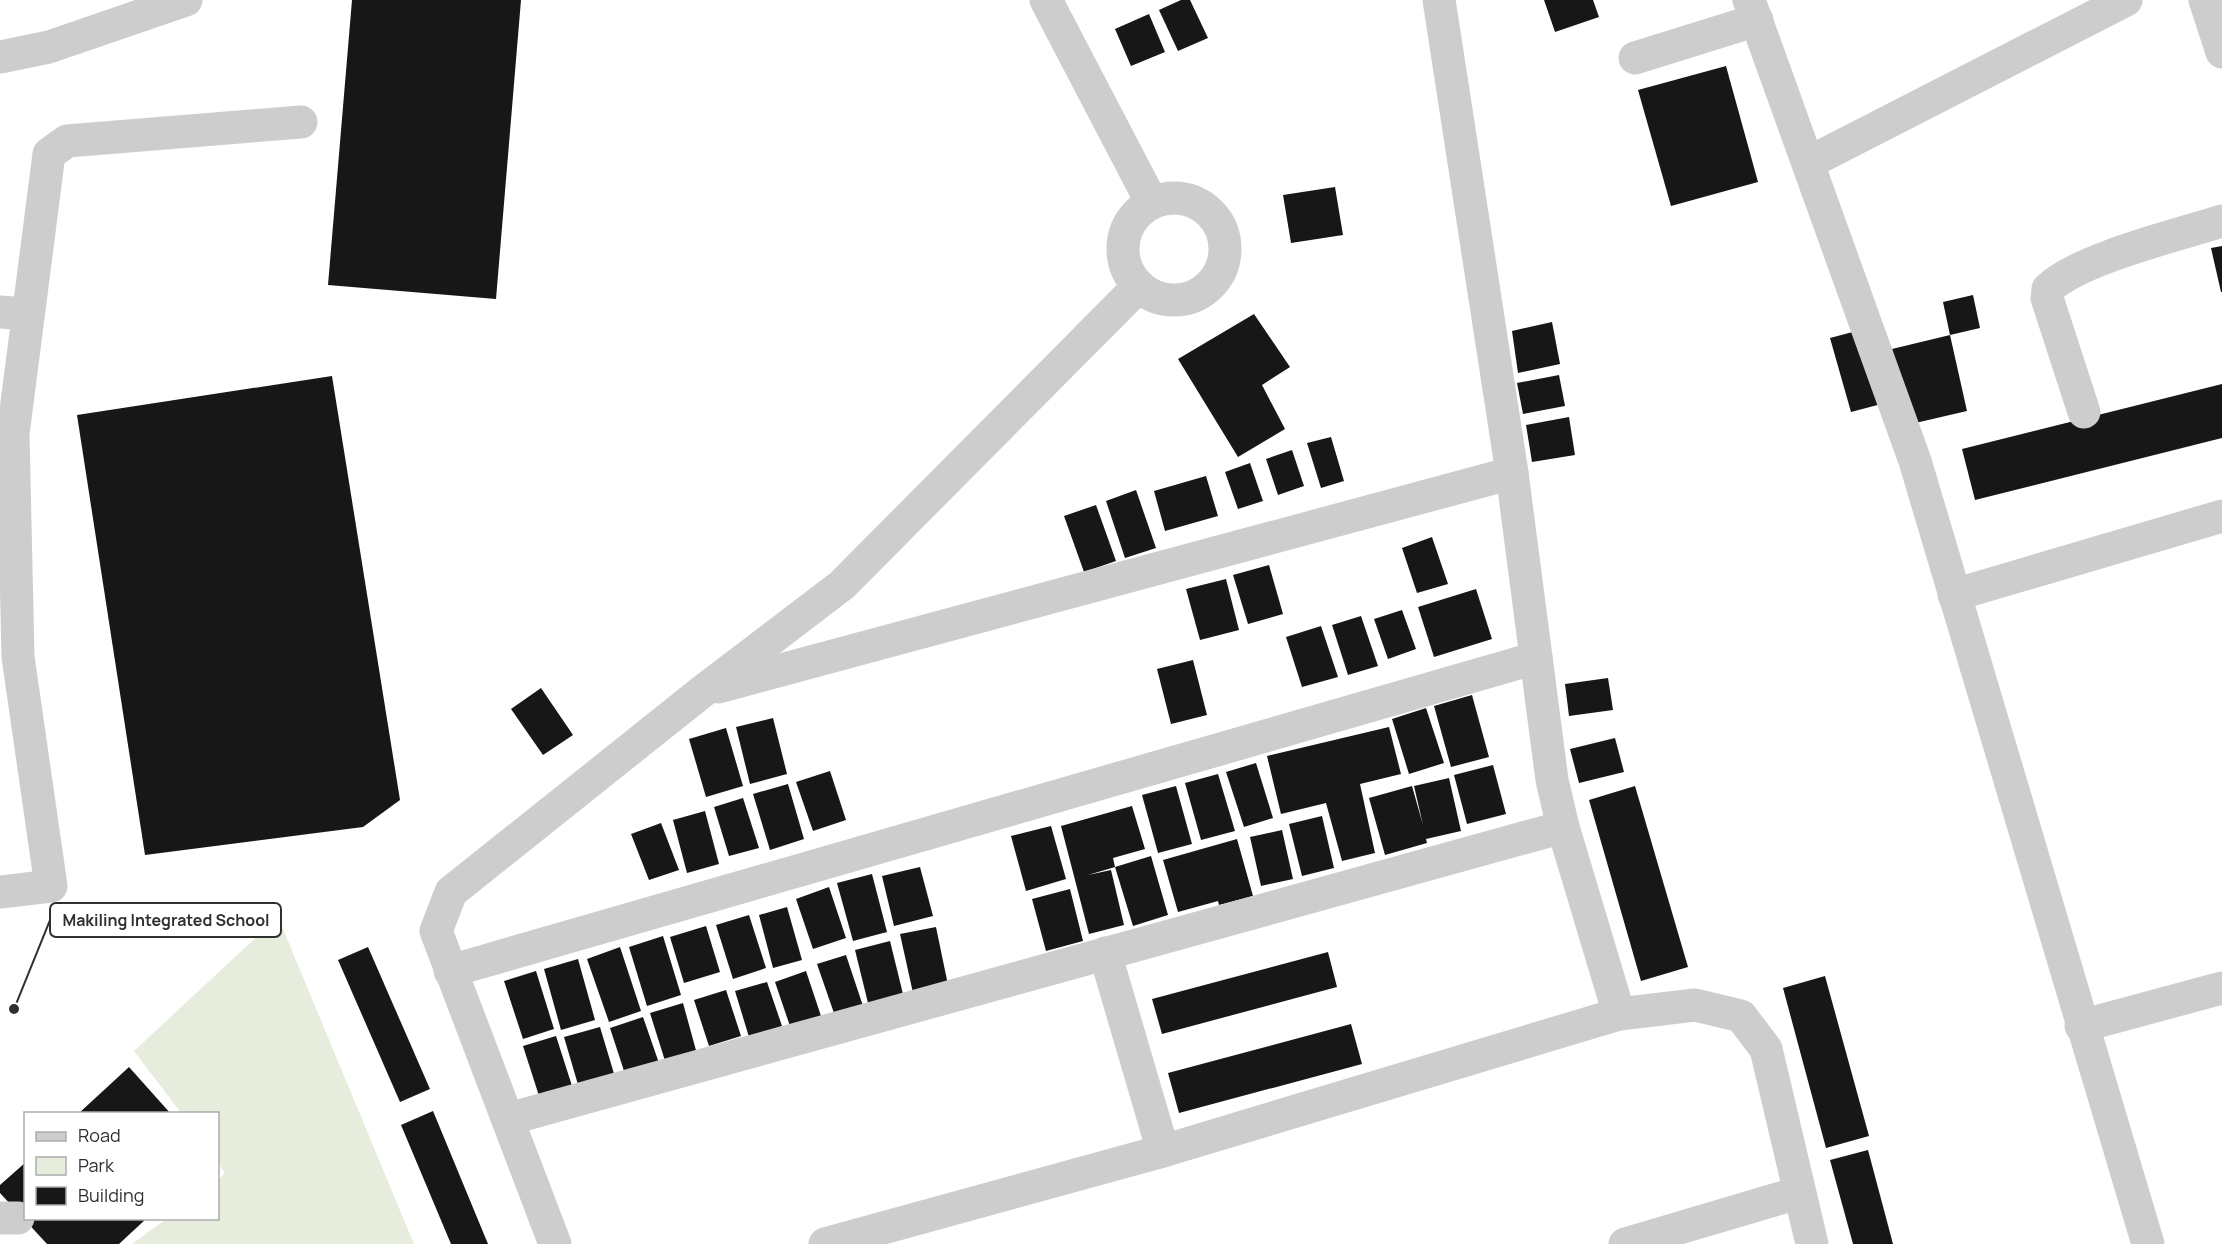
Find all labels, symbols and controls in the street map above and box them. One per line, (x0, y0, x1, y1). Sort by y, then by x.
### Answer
callout: Makiling Integrated School (50, 903, 281, 937)
text: Makiling Integrated School (62, 909, 270, 931)
legend (24, 1112, 219, 1220)
text: Road (78, 1123, 121, 1147)
text: Park (78, 1153, 115, 1177)
text: Building (78, 1183, 144, 1207)

